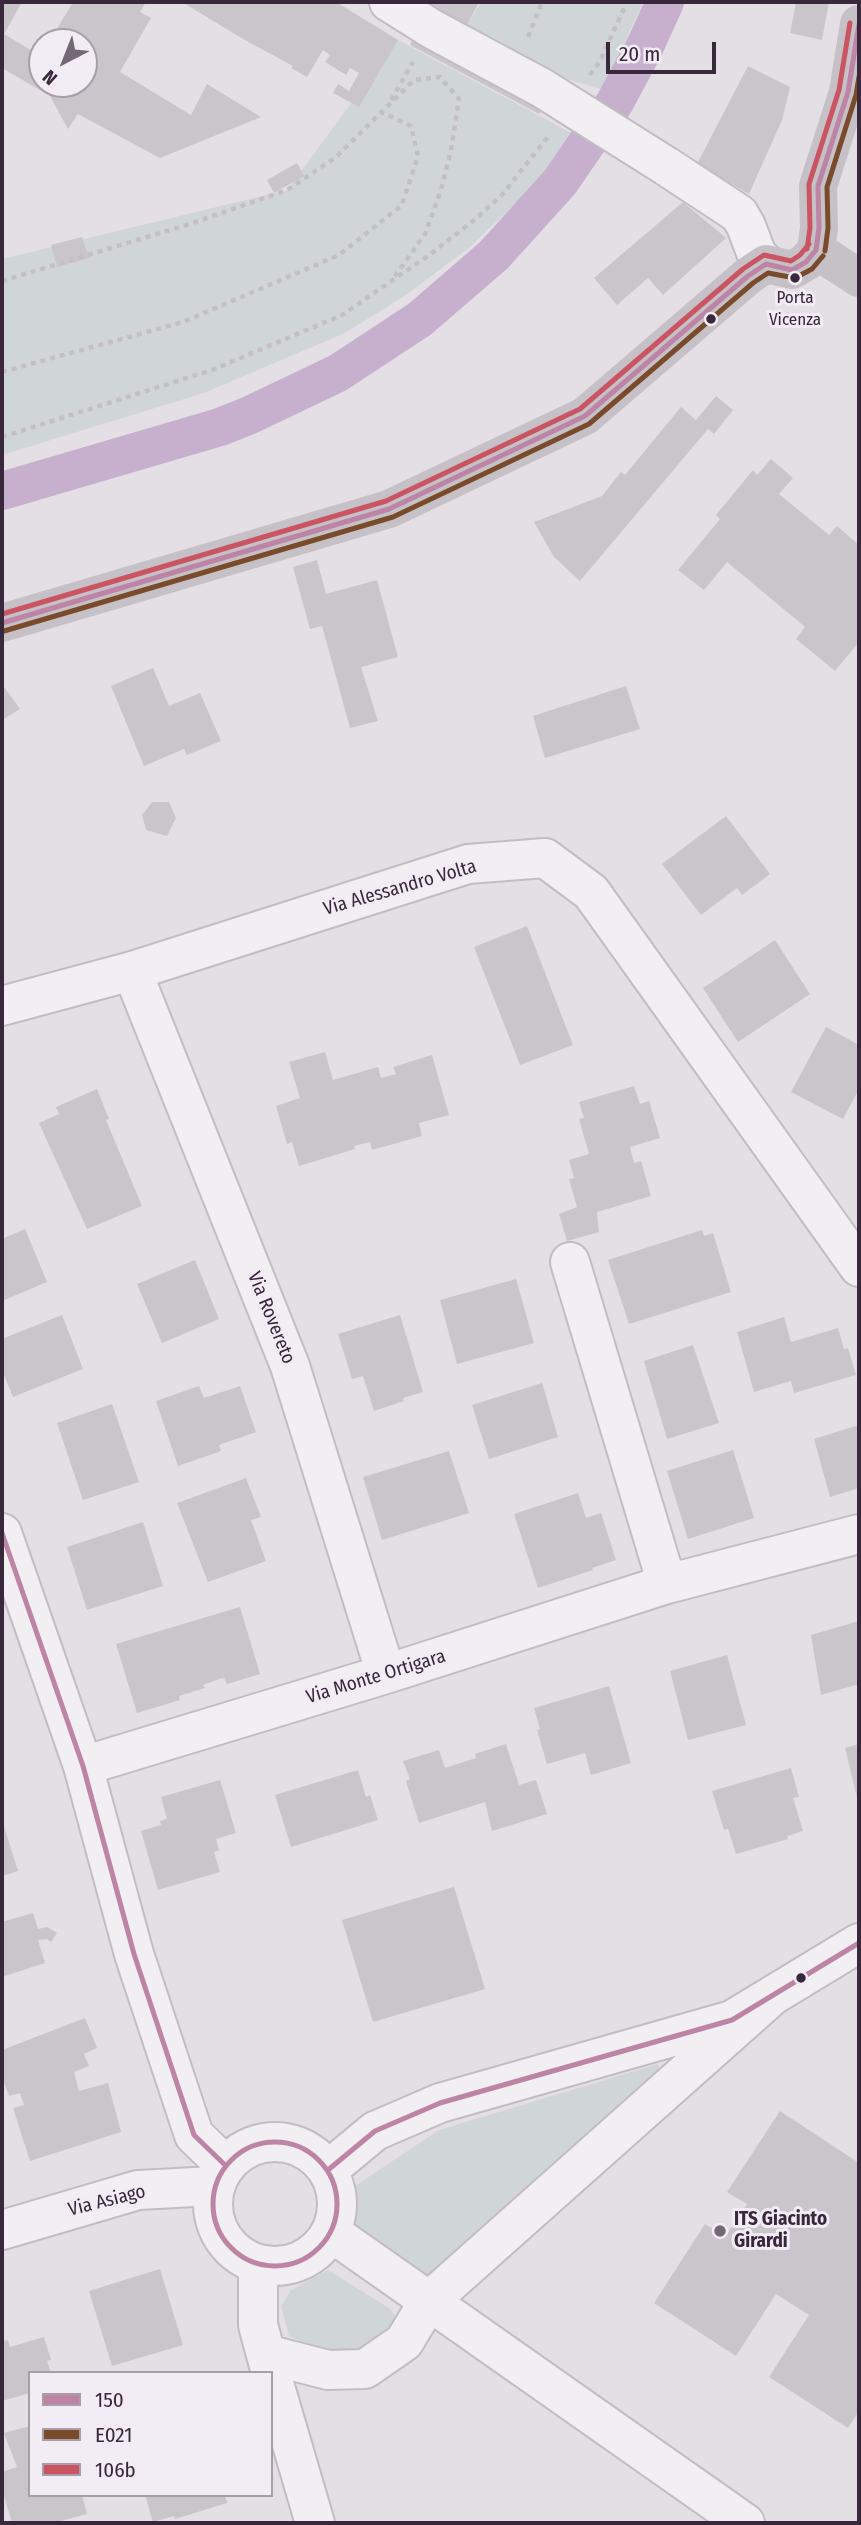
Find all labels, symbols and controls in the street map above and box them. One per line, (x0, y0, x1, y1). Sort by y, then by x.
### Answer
north arrow (28, 28, 98, 98)
scale bar (609, 28, 719, 72)
text: 20 m (619, 41, 660, 67)
text: N (38, 65, 62, 90)
marker: Porta Vicenza (788, 271, 802, 285)
place label: Porta Vicenza (769, 288, 821, 328)
unlabelled marker (704, 312, 718, 326)
street label: Via Alessandro Volta (321, 855, 479, 921)
street label: Via Rovereto (242, 1269, 300, 1367)
street label: Via Monte Ortigara (304, 1645, 448, 1709)
unlabelled marker (794, 1971, 808, 1985)
street label: Via Asiago (66, 2180, 148, 2222)
place label: ITS Giacinto Girardi (734, 2209, 827, 2253)
marker: ITS Giacinto Girardi (712, 2223, 728, 2239)
legend (28, 2371, 273, 2497)
text: 150 (95, 2387, 124, 2413)
text: E021 (95, 2422, 132, 2448)
text: 106b (95, 2457, 136, 2483)

